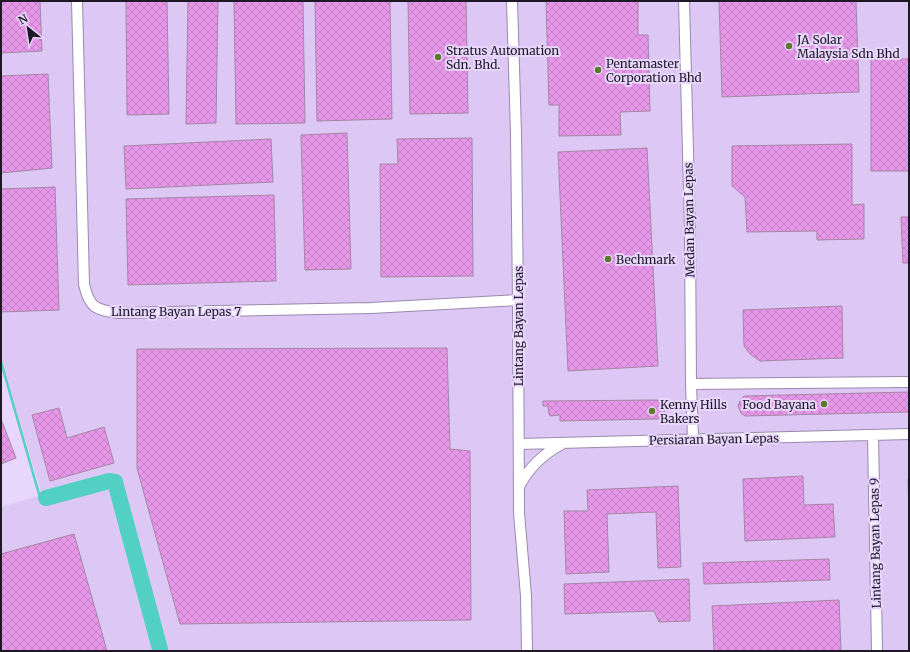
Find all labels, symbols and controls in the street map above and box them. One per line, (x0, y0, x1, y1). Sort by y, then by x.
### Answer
north arrow (8, 8, 48, 48)
text: N (16, 11, 31, 28)
place label: JA Solar Malaysia Sdn Bhd (796, 32, 900, 61)
marker: JA Solar Malaysia Sdn Bhd (784, 41, 794, 51)
place label: Stratus Automation Sdn. Bhd. (446, 43, 559, 72)
marker: Stratus Automation Sdn. Bhd. (433, 52, 443, 62)
place label: Pentamaster Corporation Bhd (606, 56, 702, 85)
marker: Pentamaster Corporation Bhd (593, 65, 603, 75)
street label: Medan Bayan Lepas (680, 162, 698, 278)
place label: Bechmark (616, 252, 676, 267)
marker: Bechmark (603, 254, 613, 264)
street label: Lintang Bayan Lepas (511, 266, 526, 386)
street label: Lintang Bayan Lepas 7 (111, 304, 241, 319)
place label: Kenny Hills Bakers (660, 397, 727, 426)
place label: Food Bayana (742, 397, 817, 412)
marker: Food Bayana (819, 399, 829, 409)
marker: Kenny Hills Bakers (647, 406, 657, 416)
street label: Persiaran Bayan Lepas (649, 430, 779, 448)
street label: Lintang Bayan Lepas 9 (866, 478, 884, 608)

